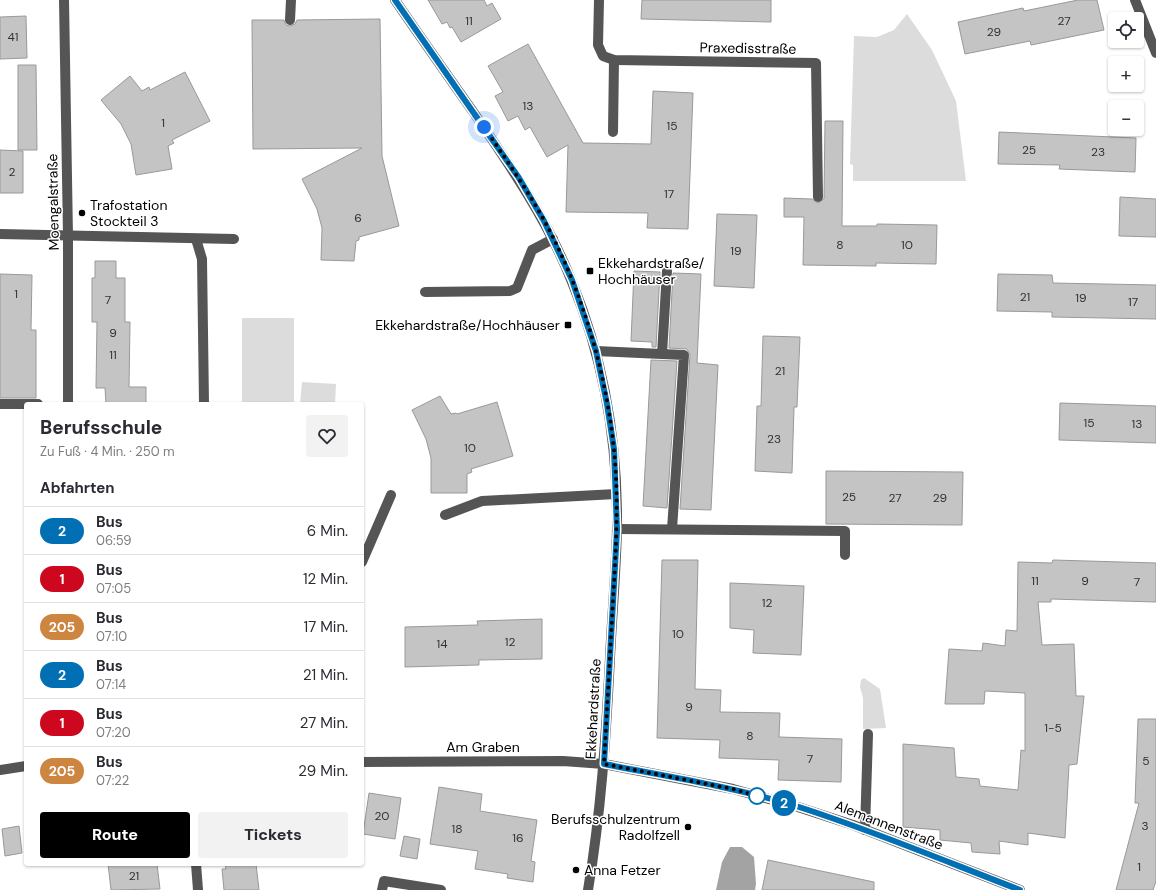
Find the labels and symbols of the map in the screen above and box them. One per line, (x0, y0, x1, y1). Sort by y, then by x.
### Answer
house number: 11 (465, 13, 473, 29)
house number: 27 (1057, 13, 1071, 29)
house number: 29 (987, 24, 1001, 40)
house number: 41 (7, 29, 19, 45)
street label: Praxedisstraße (699, 38, 797, 58)
house number: 13 (523, 98, 533, 114)
house number: 1 (161, 115, 165, 131)
your location (474, 117, 494, 137)
house number: 15 (666, 118, 678, 134)
house number: 25 (1022, 142, 1036, 158)
house number: 23 (1091, 144, 1105, 160)
street label: Moengalstraße (43, 153, 63, 250)
house number: 2 (9, 164, 16, 180)
house number: 17 (664, 186, 674, 202)
place label: Trafostation Stockteil 3 (90, 196, 167, 230)
marker: Trafostation Stockteil 3 (77, 208, 87, 218)
house number: 6 (354, 210, 362, 226)
house number: 8 (836, 237, 844, 253)
house number: 10 (901, 237, 913, 253)
house number: 19 (730, 243, 742, 259)
place label: Ekkehardstraße/ Hochhäuser (598, 254, 705, 288)
marker: Ekkehardstraße/ Hochhäuser (585, 266, 595, 276)
house number: 1 (14, 286, 18, 302)
house number: 21 (1020, 289, 1030, 305)
house number: 19 (1075, 290, 1087, 306)
house number: 7 (105, 292, 111, 308)
house number: 17 (1128, 294, 1138, 310)
place label: Ekkehardstraße/Hochhäuser (375, 316, 560, 334)
marker: Ekkehardstraße/Hochhäuser (563, 320, 573, 330)
house number: 9 (109, 325, 117, 341)
house number: 11 (109, 347, 117, 363)
house number: 21 (775, 363, 785, 379)
house number: 15 (1083, 415, 1095, 431)
house number: 13 (1132, 416, 1142, 432)
house number: 23 (767, 431, 781, 447)
house number: 10 (464, 440, 476, 456)
house number: 25 (842, 489, 856, 505)
house number: 27 (888, 490, 902, 506)
house number: 29 (933, 490, 947, 506)
house number: 11 (1031, 573, 1039, 589)
house number: 9 (1081, 573, 1089, 589)
house number: 7 (1134, 574, 1140, 590)
house number: 12 (762, 595, 772, 611)
house number: 10 (672, 626, 684, 642)
house number: 12 (505, 634, 515, 650)
house number: 14 (436, 636, 448, 652)
street label: Ekkehardstraße (581, 658, 605, 760)
house number: 9 (685, 699, 693, 715)
house number: 1-5 (1044, 720, 1062, 736)
house number: 8 (746, 728, 754, 744)
street label: Am Graben (446, 738, 520, 756)
house number: 7 (807, 751, 813, 767)
house number: 5 (1142, 753, 1150, 769)
unlabelled marker (748, 787, 766, 805)
line badge: 2 (771, 790, 797, 816)
street label: Alemannenstraße (832, 796, 946, 854)
house number: 20 (374, 808, 390, 824)
place label: Berufsschulzentrum Radolfzell (551, 810, 680, 844)
house number: 3 (1141, 818, 1149, 834)
house number: 18 (451, 821, 463, 837)
marker: Berufsschulzentrum Radolfzell (683, 822, 693, 832)
house number: 16 (512, 830, 524, 846)
house number: 1 (1137, 859, 1141, 875)
place label: Anna Fetzer (584, 861, 661, 879)
marker: Anna Fetzer (571, 865, 581, 875)
house number: 21 (129, 868, 139, 884)

